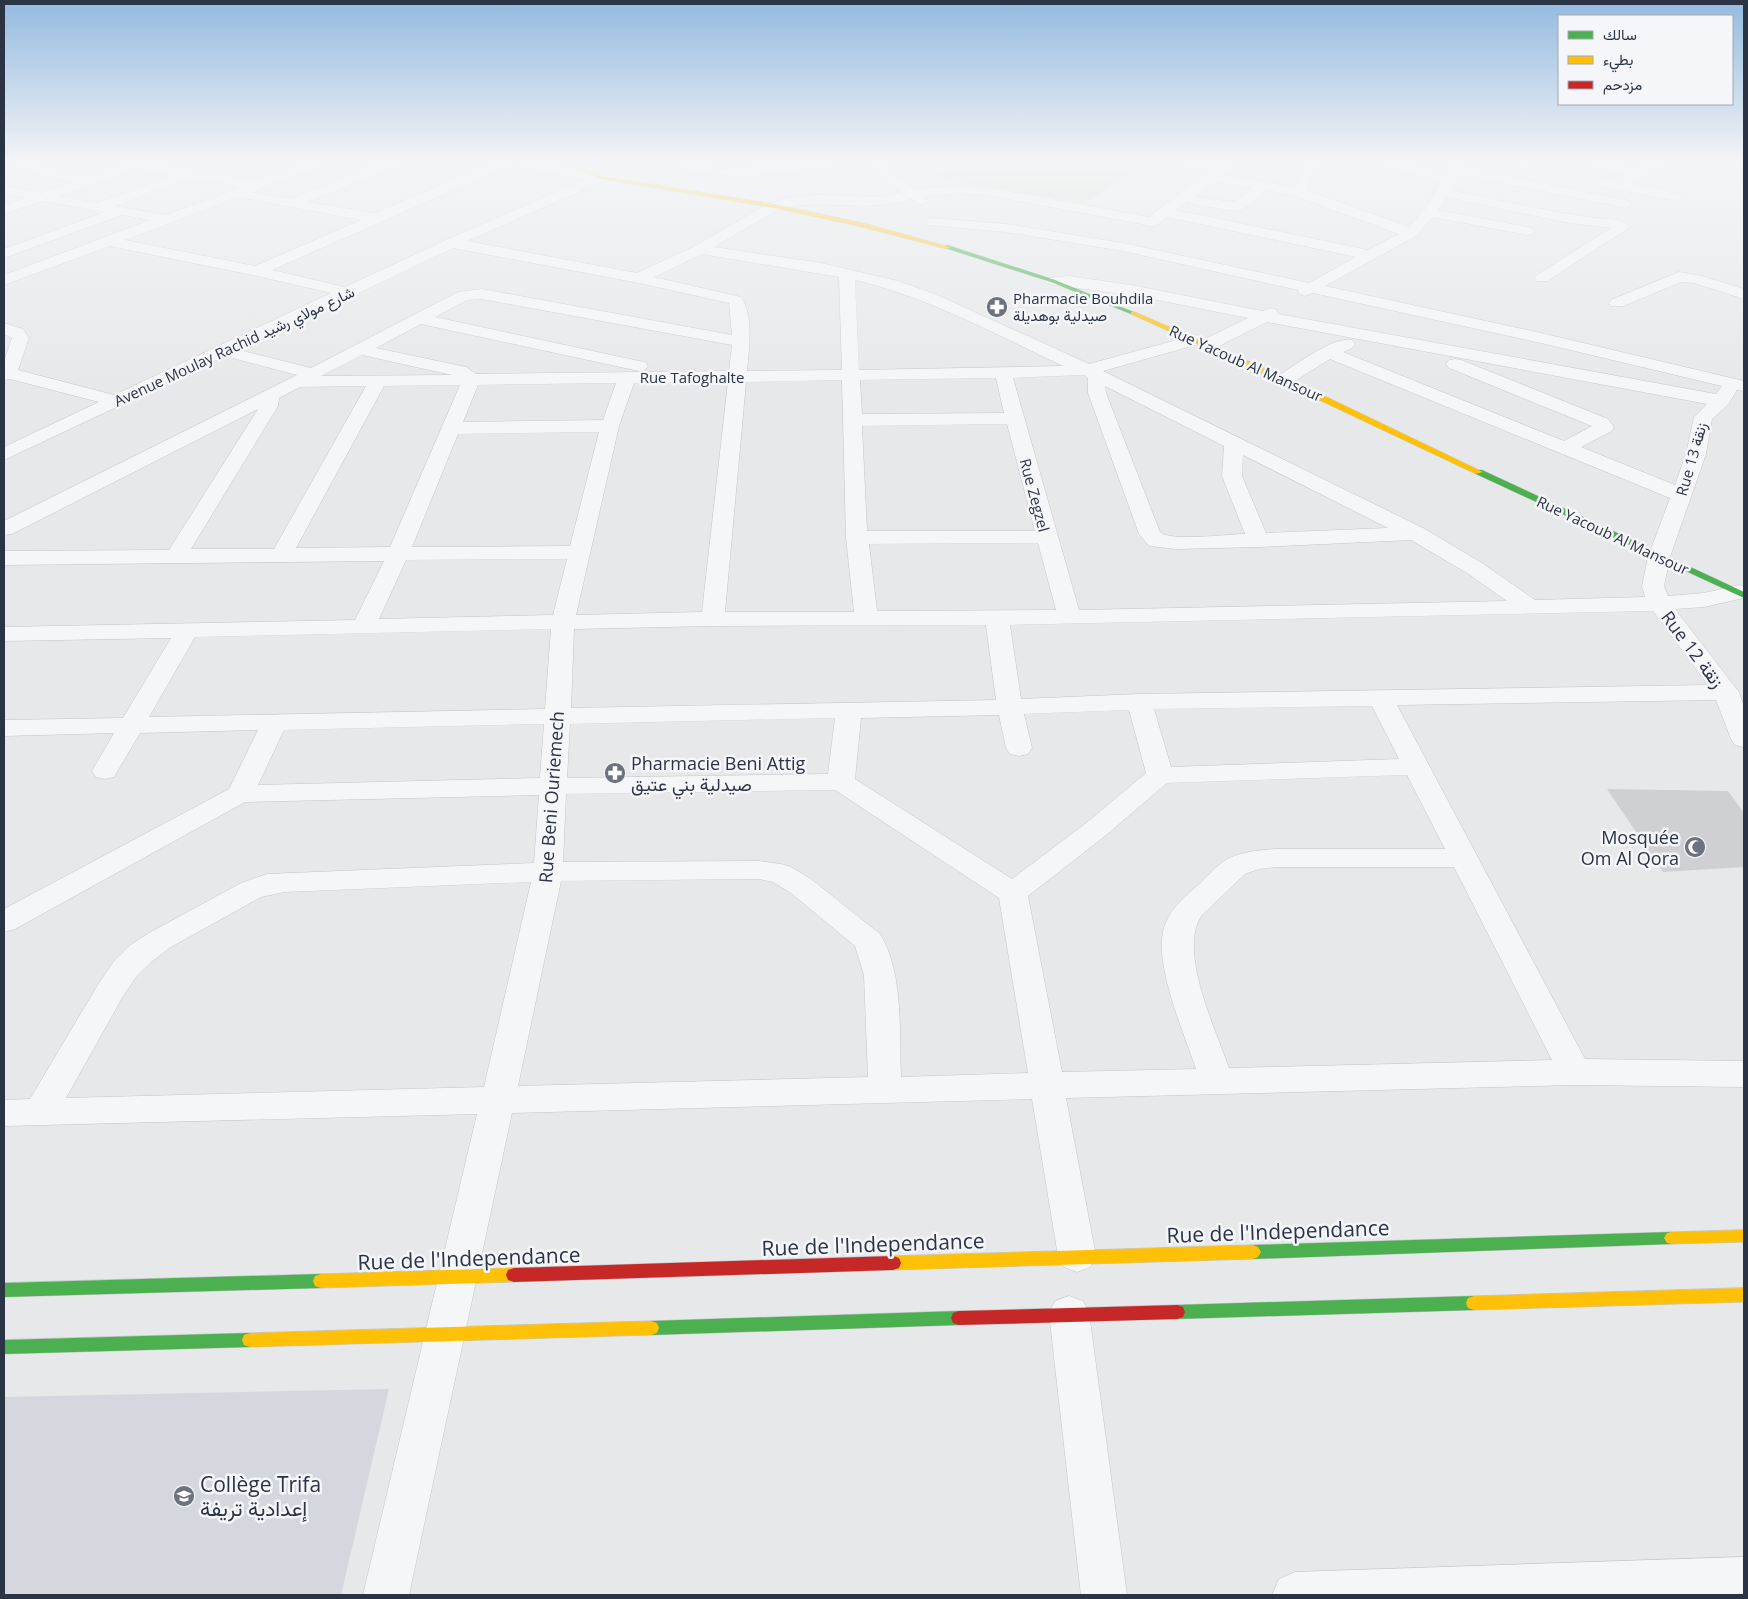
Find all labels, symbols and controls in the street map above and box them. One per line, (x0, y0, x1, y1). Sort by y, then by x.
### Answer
legend (1558, 15, 1733, 105)
text: سالك (1603, 24, 1637, 44)
text: بطيء (1603, 49, 1633, 73)
text: مزدحم (1603, 74, 1642, 95)
street label: Avenue Moulay Rachid شارع مولاي رشيد (111, 281, 359, 414)
place label: Pharmacie Bouhdila صيدلية بوهديلة (1013, 288, 1153, 325)
pharmacy icon: Pharmacie Bouhdila صيدلية بوهديلة (985, 295, 1009, 319)
street label: Rue Yacoub Al Mansour (1166, 320, 1326, 406)
street label: Rue Tafoghalte (640, 367, 744, 387)
street label: Rue 13 زنقة (1671, 420, 1711, 498)
street label: Rue Zegzel (1016, 456, 1054, 534)
street label: Rue Yacoub Al Mansour (1534, 491, 1692, 579)
street label: Rue 12 زنقة (1656, 606, 1730, 692)
street label: Rue Beni Ouriemech (533, 710, 569, 884)
place label: Pharmacie Beni Attig صيدلية بني عتيق (631, 751, 806, 800)
pharmacy icon: Pharmacie Beni Attig صيدلية بني عتيق (603, 761, 627, 785)
place label: Mosquée Om Al Qora (1581, 825, 1679, 870)
mosque icon: Mosquée Om Al Qora (1683, 835, 1707, 859)
street label: Rue de l'Independance (1166, 1213, 1390, 1249)
street label: Rue de l'Independance (761, 1226, 985, 1262)
street label: Rue de l'Independance (357, 1240, 581, 1276)
place label: Collège Trifa إعدادية تريفة (200, 1470, 321, 1523)
school or university icon: Collège Trifa إعدادية تريفة (172, 1484, 196, 1508)

